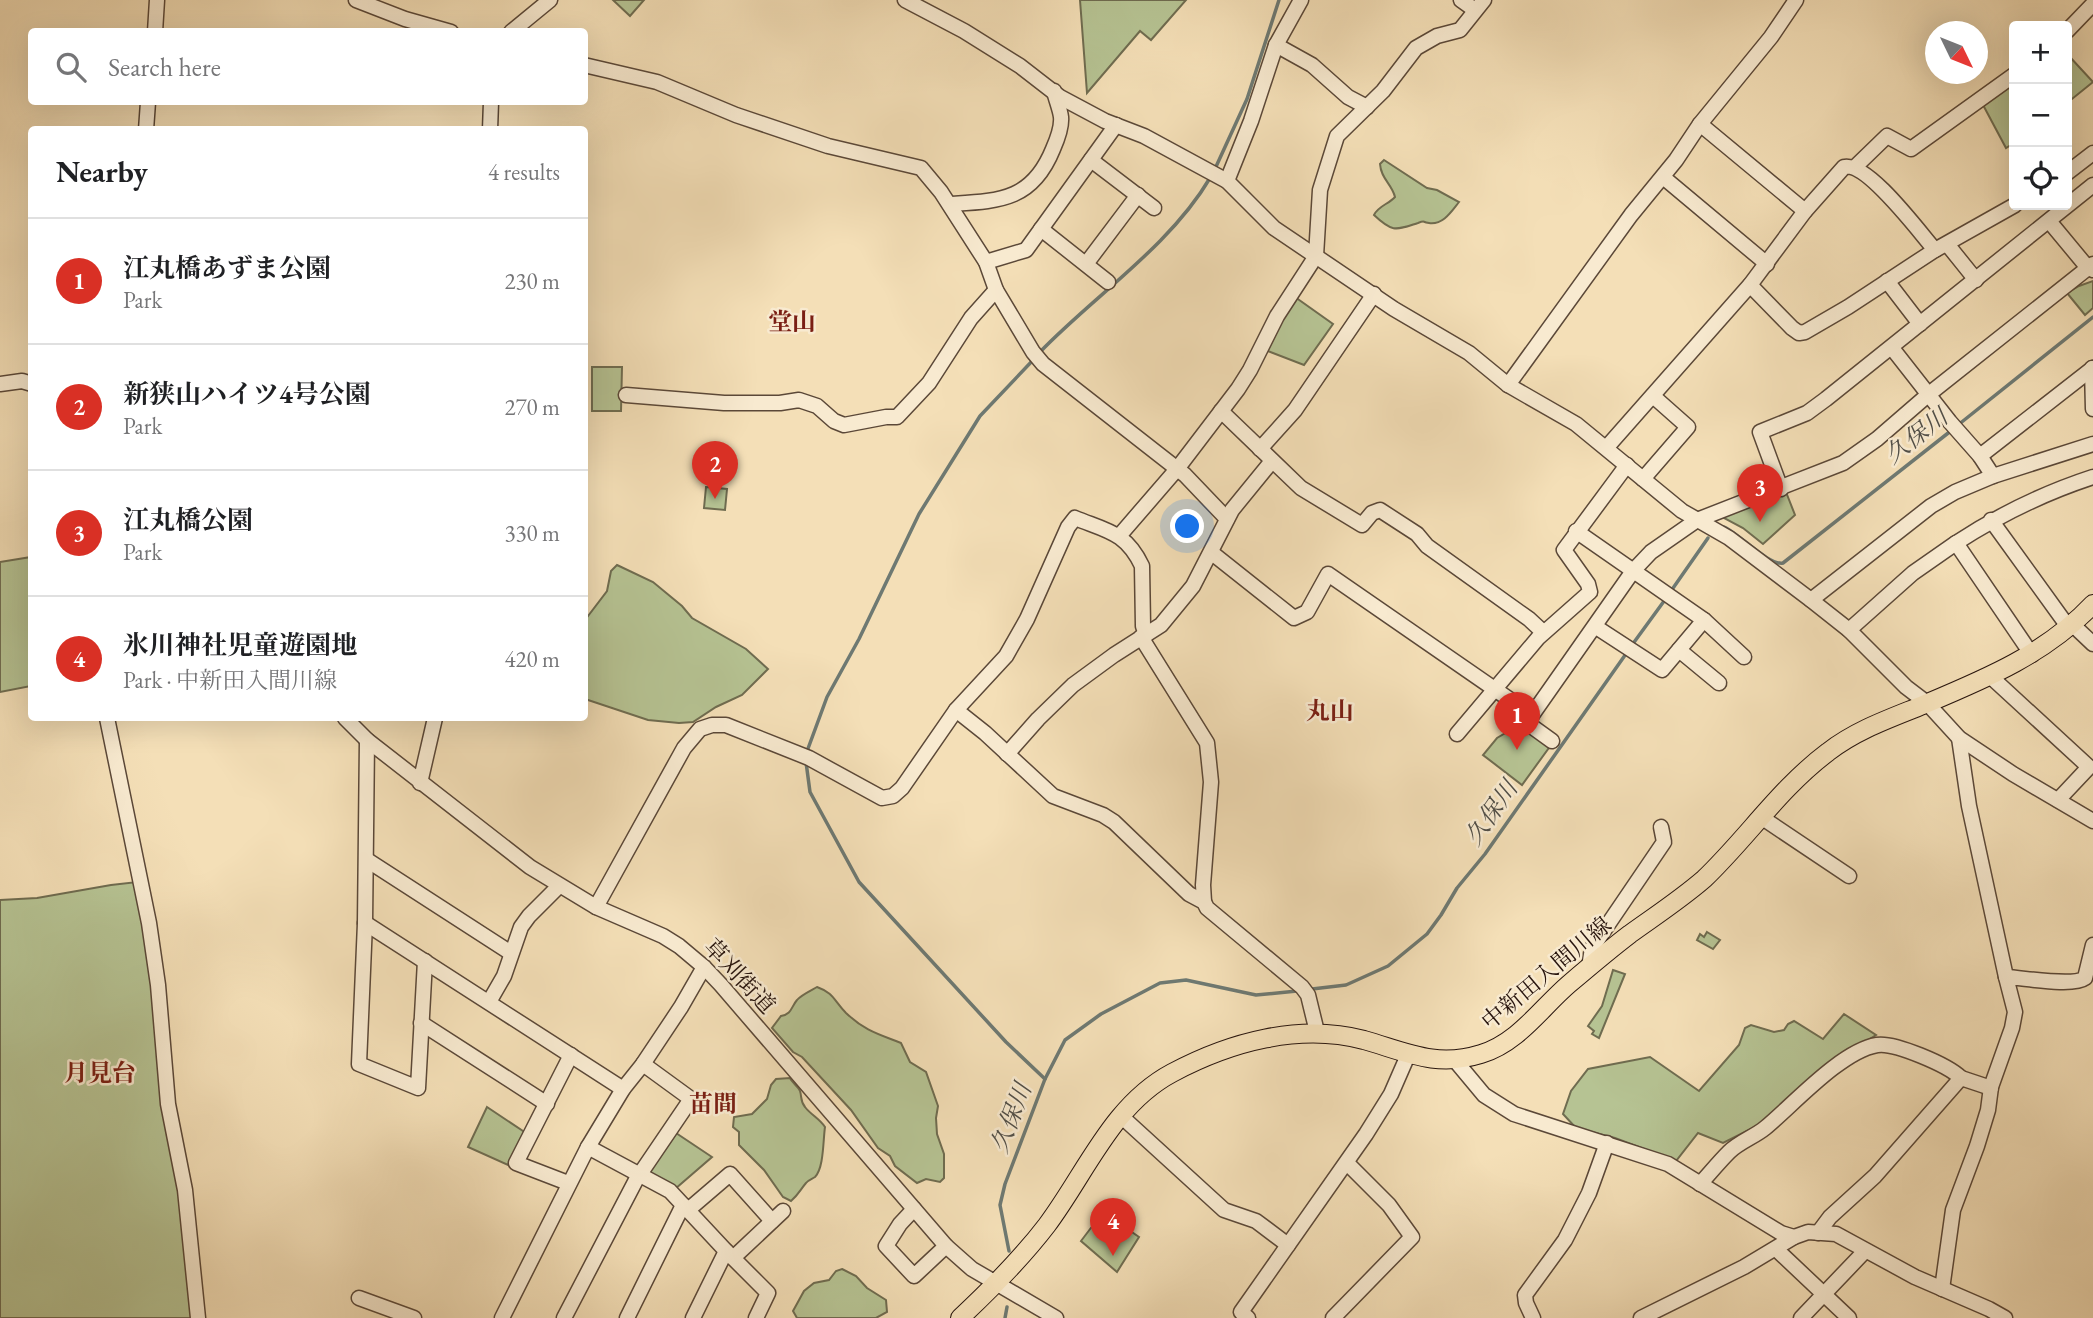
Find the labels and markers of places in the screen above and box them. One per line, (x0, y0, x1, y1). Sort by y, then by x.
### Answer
pin: 2 (692, 441, 738, 499)
pin: 3 (1737, 464, 1783, 522)
pin: 1 (1494, 692, 1540, 750)
pin: 4 (1090, 1198, 1136, 1256)

